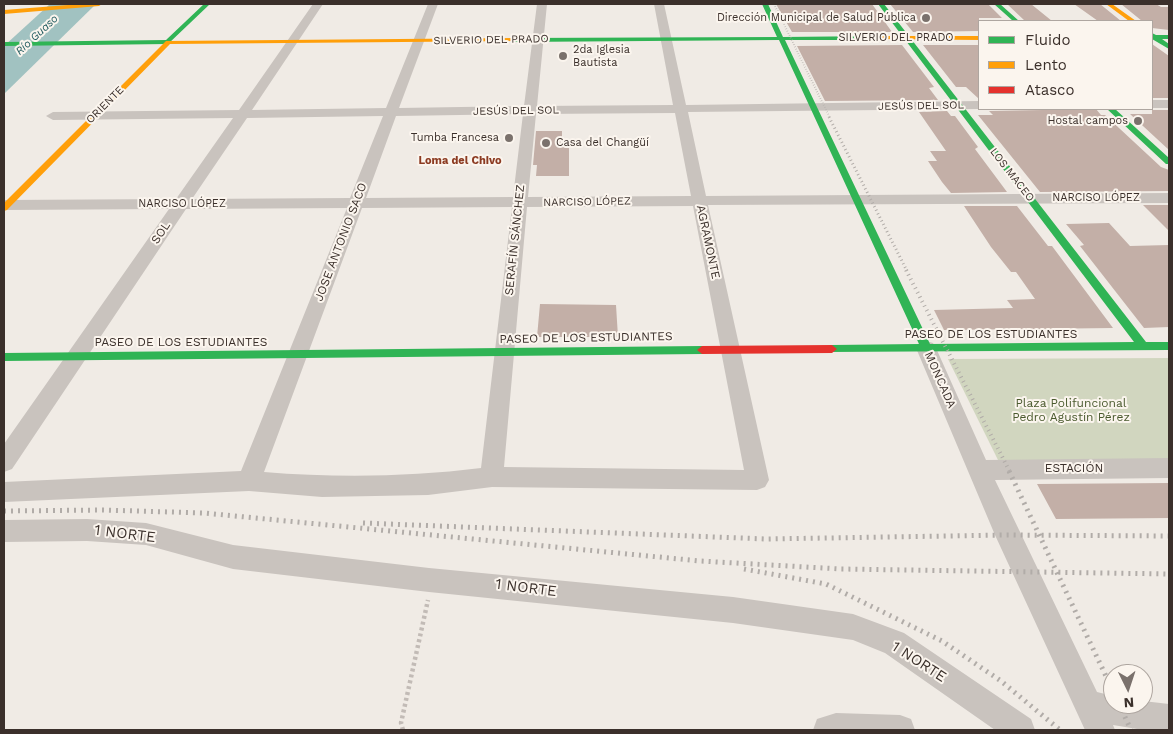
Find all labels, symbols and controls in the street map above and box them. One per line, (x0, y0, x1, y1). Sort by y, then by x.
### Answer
place label: Dirección Municipal de Salud Pública (717, 11, 916, 25)
water label: Río Guaso (13, 12, 61, 58)
marker: Dirección Municipal de Salud Pública (920, 12, 932, 24)
legend (978, 20, 1153, 110)
street label: SILVERIO DEL PRADO (838, 31, 954, 45)
text: Fluido (1025, 31, 1070, 49)
street label: SILVERIO DEL PRADO (433, 32, 549, 48)
place label: 2da Iglesia Bautista (573, 43, 630, 69)
marker: 2da Iglesia Bautista (557, 50, 569, 62)
text: Lento (1025, 56, 1067, 74)
text: Atasco (1025, 81, 1074, 99)
street label: ORIENTE (84, 84, 126, 126)
street label: JESÚS DEL SOL (878, 99, 964, 113)
street label: JESÚS DEL SOL (473, 104, 559, 118)
place label: Hostal campos (1048, 114, 1128, 128)
marker: Hostal campos (1132, 115, 1144, 127)
place label: Tumba Francesa (411, 131, 499, 145)
marker: Tumba Francesa (503, 132, 515, 144)
place label: Casa del Changüí (556, 136, 649, 150)
marker: Casa del Changüí (540, 137, 552, 149)
street label: LOS MACEO (987, 146, 1037, 204)
district label: Loma del Chivo (418, 154, 502, 168)
street label: JOSE ANTONIO SACO (312, 181, 370, 303)
street label: SERAFÍN SÁNCHEZ (502, 184, 528, 296)
street label: NARCISO LÓPEZ (1052, 191, 1140, 205)
street label: NARCISO LÓPEZ (543, 195, 631, 209)
street label: NARCISO LÓPEZ (138, 197, 226, 211)
street label: AGRAMONTE (693, 204, 723, 280)
street label: SOL (148, 219, 174, 247)
street label: PASEO DE LOS ESTUDIANTES (904, 327, 1078, 341)
street label: PASEO DE LOS ESTUDIANTES (499, 329, 673, 347)
street label: PASEO DE LOS ESTUDIANTES (94, 335, 268, 349)
street label: MONCADA (921, 349, 959, 411)
park label: Plaza Polifuncional Pedro Agustín Pérez (1012, 396, 1130, 424)
street label: ESTACIÓN (1045, 461, 1103, 475)
street label: 1 NORTE (93, 521, 157, 547)
street label: 1 NORTE (494, 575, 558, 601)
street label: 1 NORTE (888, 638, 950, 686)
north arrow (1103, 664, 1153, 714)
text: N (1123, 695, 1135, 711)

